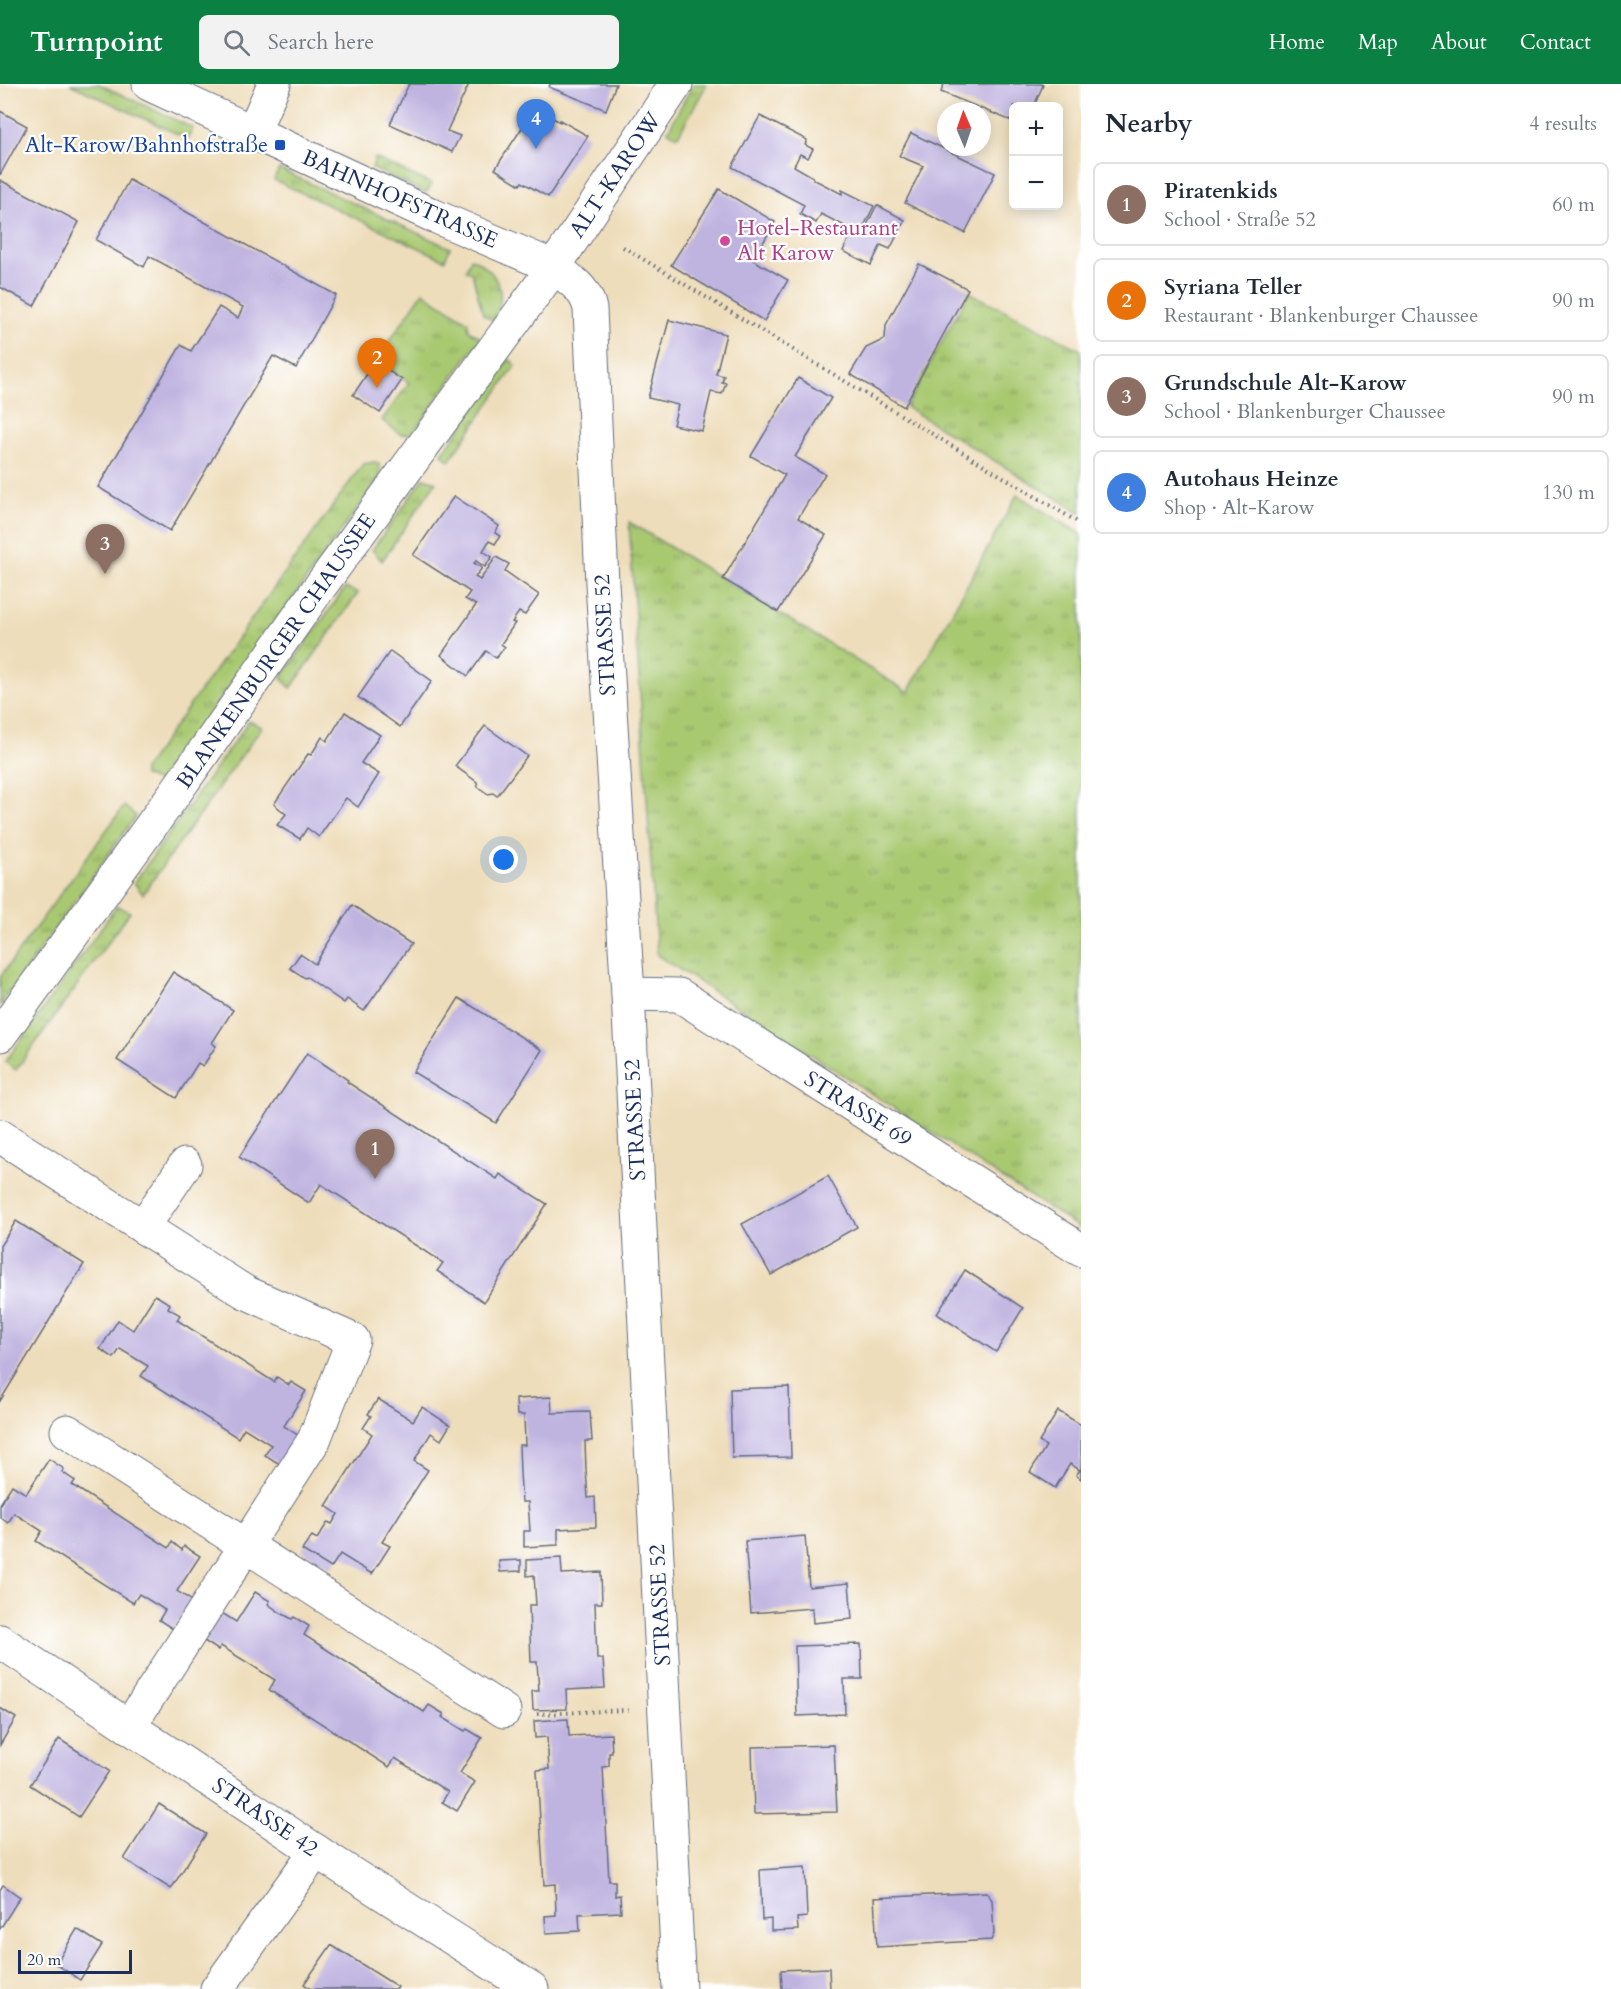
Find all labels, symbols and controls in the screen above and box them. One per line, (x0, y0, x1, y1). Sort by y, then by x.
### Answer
search box (199, 15, 619, 69)
text: Turnpoint (30, 23, 163, 61)
icon: search (220, 26, 253, 59)
text: Search here (268, 27, 374, 57)
text: Home (1269, 28, 1325, 57)
text: Map (1358, 28, 1398, 57)
text: About (1431, 28, 1487, 57)
text: Contact (1520, 28, 1591, 57)
pin: 4 (516, 100, 556, 149)
north arrow (937, 102, 991, 156)
map controls (1009, 102, 1063, 210)
button: + (1009, 102, 1063, 156)
street label: ALT-KAROW (562, 106, 669, 244)
text: Nearby (1105, 106, 1193, 141)
text: 4 results (1529, 110, 1597, 137)
place label: Alt-Karow/Bahnhofstraße (25, 130, 268, 160)
marker: Alt-Karow/Bahnhofstraße (273, 138, 287, 152)
street label: BAHNHOFSTRASSE (297, 142, 503, 256)
button: − (1009, 156, 1063, 210)
text: Piratenkids (1164, 176, 1278, 206)
text: 1 (1121, 191, 1132, 218)
text: 60 m (1552, 191, 1595, 218)
text: School · Straße 52 (1164, 206, 1316, 233)
place label: Hotel-Restaurant Alt Karow (737, 213, 898, 268)
marker: Hotel-Restaurant Alt Karow (718, 234, 732, 248)
text: Syriana Teller (1164, 272, 1302, 302)
text: 2 (1121, 287, 1132, 314)
text: 90 m (1552, 287, 1595, 314)
text: Restaurant · Blankenburger Chaussee (1164, 302, 1478, 329)
pin: 2 (358, 338, 397, 388)
text: Grundschule Alt-Karow (1164, 368, 1407, 398)
text: 3 (1121, 383, 1132, 410)
text: 90 m (1552, 383, 1595, 410)
text: School · Blankenburger Chaussee (1164, 398, 1446, 425)
text: Autohaus Heinze (1164, 464, 1339, 494)
text: 4 (1121, 479, 1132, 506)
text: 130 m (1542, 479, 1595, 506)
text: Shop · Alt-Karow (1164, 494, 1315, 521)
street label: BLANKENBURGER CHAUSSEE (169, 507, 383, 795)
pin: 3 (86, 524, 124, 574)
street label: STRASSE 52 (587, 573, 623, 697)
your location (489, 845, 518, 874)
street label: STRASSE 52 (617, 1058, 653, 1182)
street label: STRASSE 69 (798, 1064, 918, 1154)
pin: 1 (356, 1130, 394, 1179)
street label: STRASSE 52 (642, 1543, 678, 1667)
street label: STRASSE 42 (206, 1770, 324, 1864)
scale bar (18, 1947, 132, 1974)
text: 20 m (27, 1949, 61, 1971)

